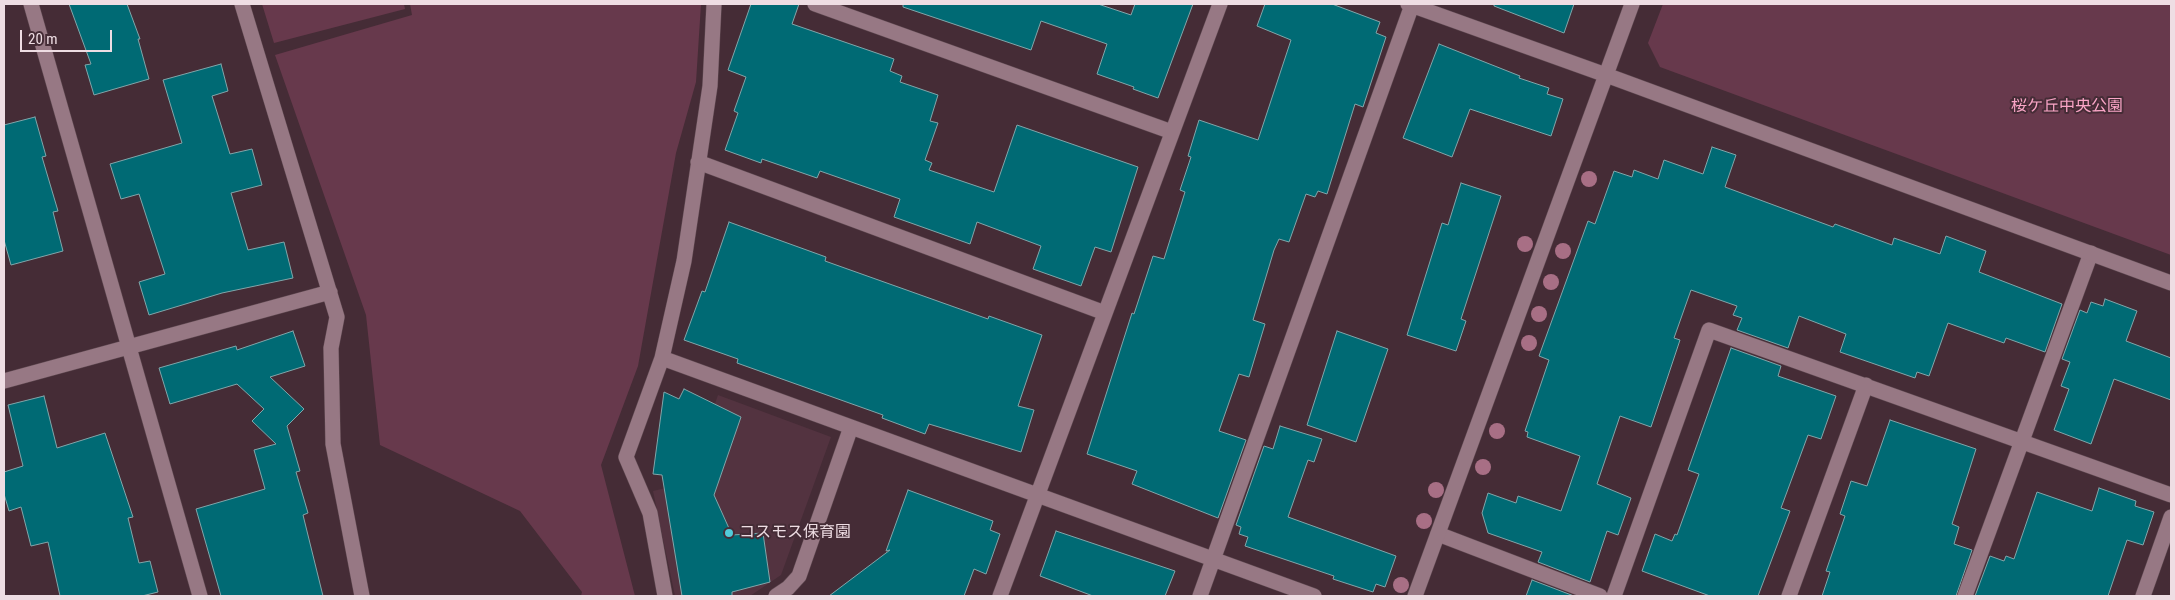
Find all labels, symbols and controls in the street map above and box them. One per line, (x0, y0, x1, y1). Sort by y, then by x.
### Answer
scale bar (22, 20, 115, 52)
text: 20 m (28, 30, 58, 48)
park label: 桜ケ丘中央公園 (2011, 97, 2123, 117)
place label: コスモス保育園 (739, 523, 851, 543)
marker: コスモス保育園 (723, 527, 735, 539)

